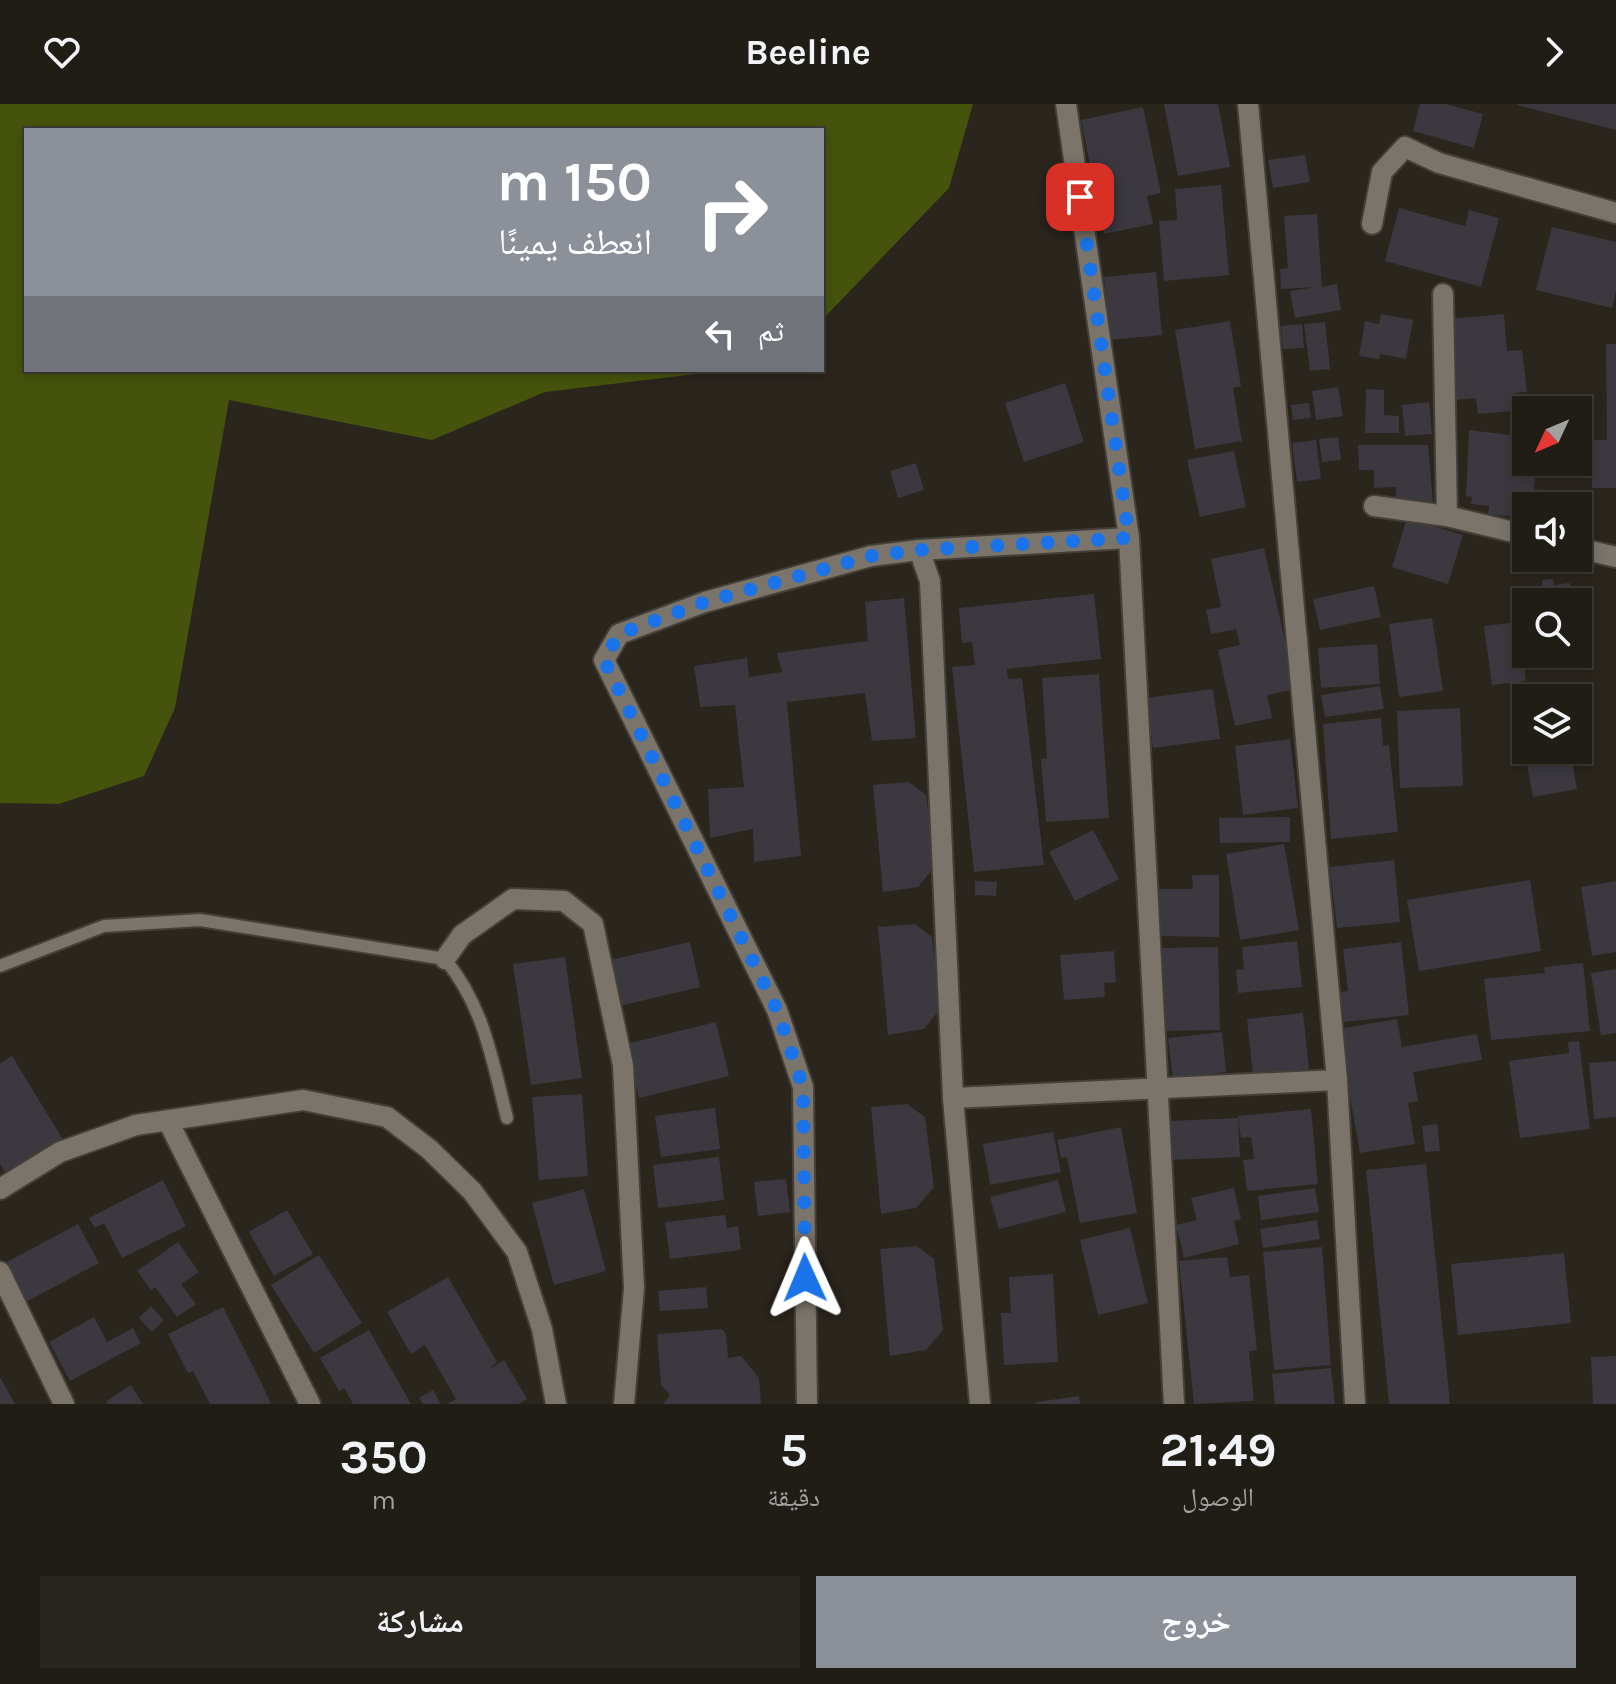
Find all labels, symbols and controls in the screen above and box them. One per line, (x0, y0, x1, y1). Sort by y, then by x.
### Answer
icon: heart (40, 30, 84, 74)
icon: forward (1532, 30, 1576, 74)
text: Beeline (745, 31, 871, 73)
text: 150 m (497, 149, 652, 214)
icon: right (680, 160, 784, 264)
pin (1046, 163, 1114, 231)
icon: arrive (1058, 175, 1102, 219)
text: انعطف يمينًا (498, 221, 652, 263)
icon: left (698, 312, 742, 356)
text: ثم (758, 313, 784, 349)
north arrow (1512, 396, 1592, 476)
map controls (1512, 396, 1592, 764)
button: sound (1512, 492, 1592, 572)
button: search (1512, 588, 1592, 668)
button: layers (1512, 684, 1592, 764)
position arrow (763, 1236, 847, 1320)
text: 5 (780, 1422, 808, 1478)
text: 21:49 (1160, 1422, 1277, 1478)
text: 350 (340, 1429, 428, 1485)
text: دقيقة (767, 1482, 820, 1513)
text: الوصول (1182, 1482, 1254, 1513)
text: m (371, 1485, 396, 1516)
button: مشاركة (40, 1576, 800, 1668)
button: خروج (816, 1576, 1576, 1668)

